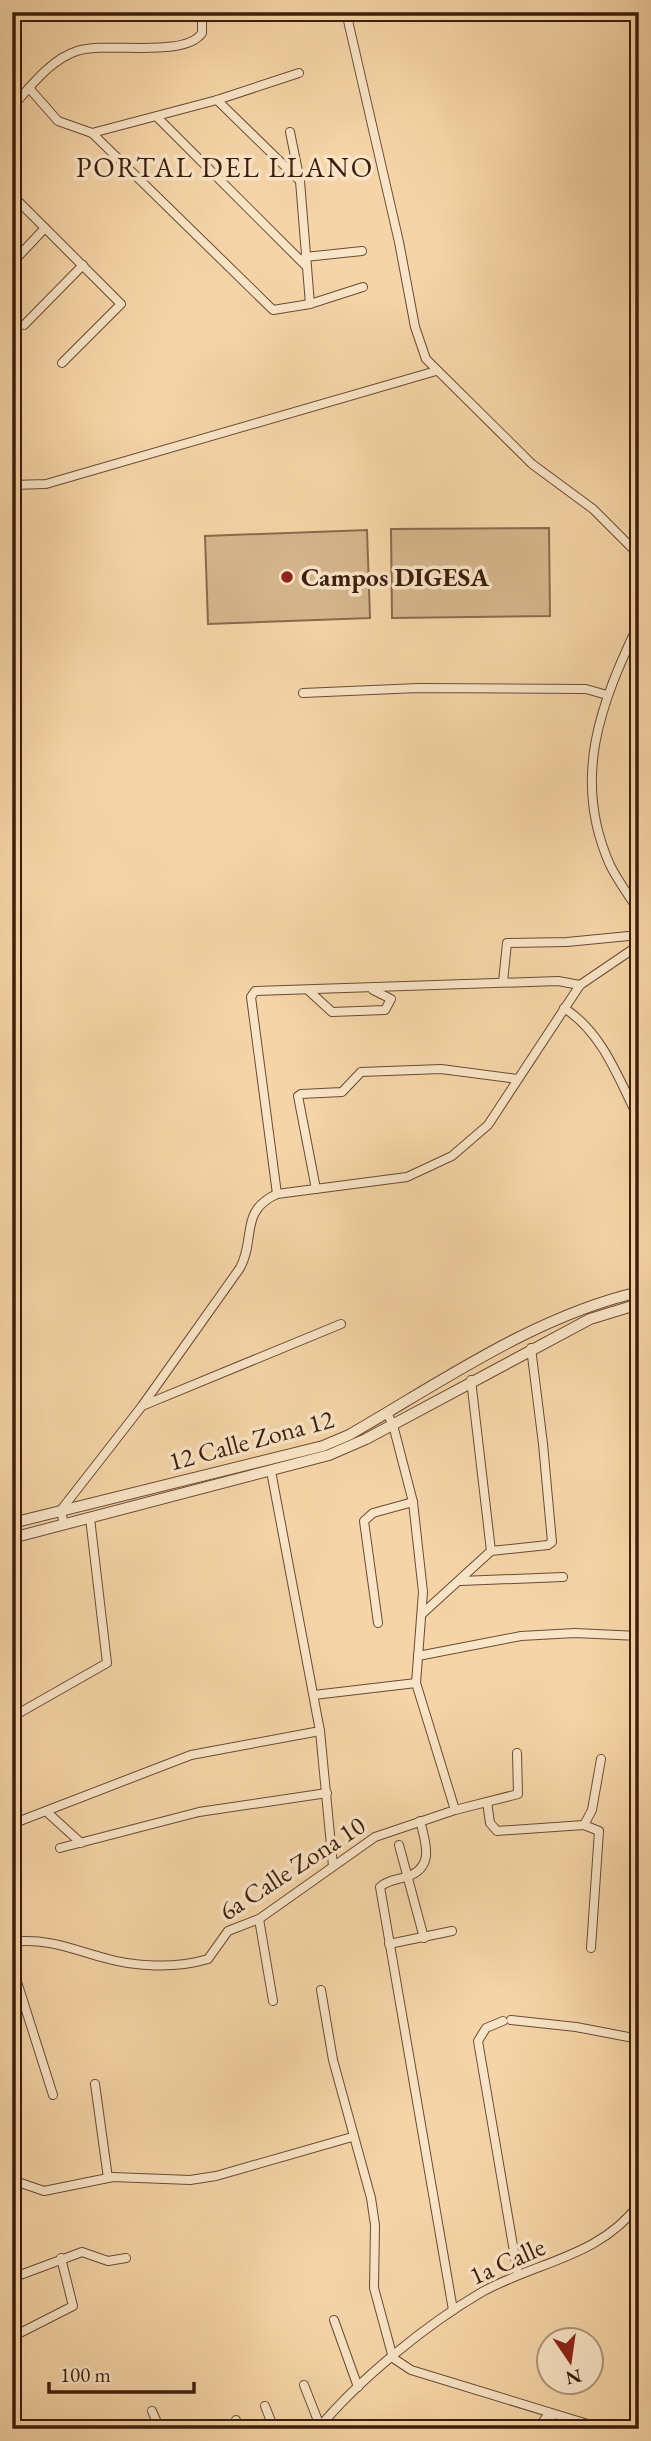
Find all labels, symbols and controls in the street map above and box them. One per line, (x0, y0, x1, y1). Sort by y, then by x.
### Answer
district label: PORTAL DEL LLANO (76, 149, 374, 185)
place label: Campos DIGESA (301, 560, 489, 594)
marker: Campos DIGESA (279, 569, 295, 585)
street label: 12 Calle Zona 12 (165, 1401, 338, 1478)
street label: 6a Calle Zona 10 (212, 1808, 372, 1928)
street label: 1a Calle (464, 2229, 550, 2293)
north arrow (536, 2326, 606, 2396)
scale bar (49, 2350, 194, 2394)
text: 100 m (60, 2361, 111, 2388)
text: N (563, 2363, 584, 2391)

